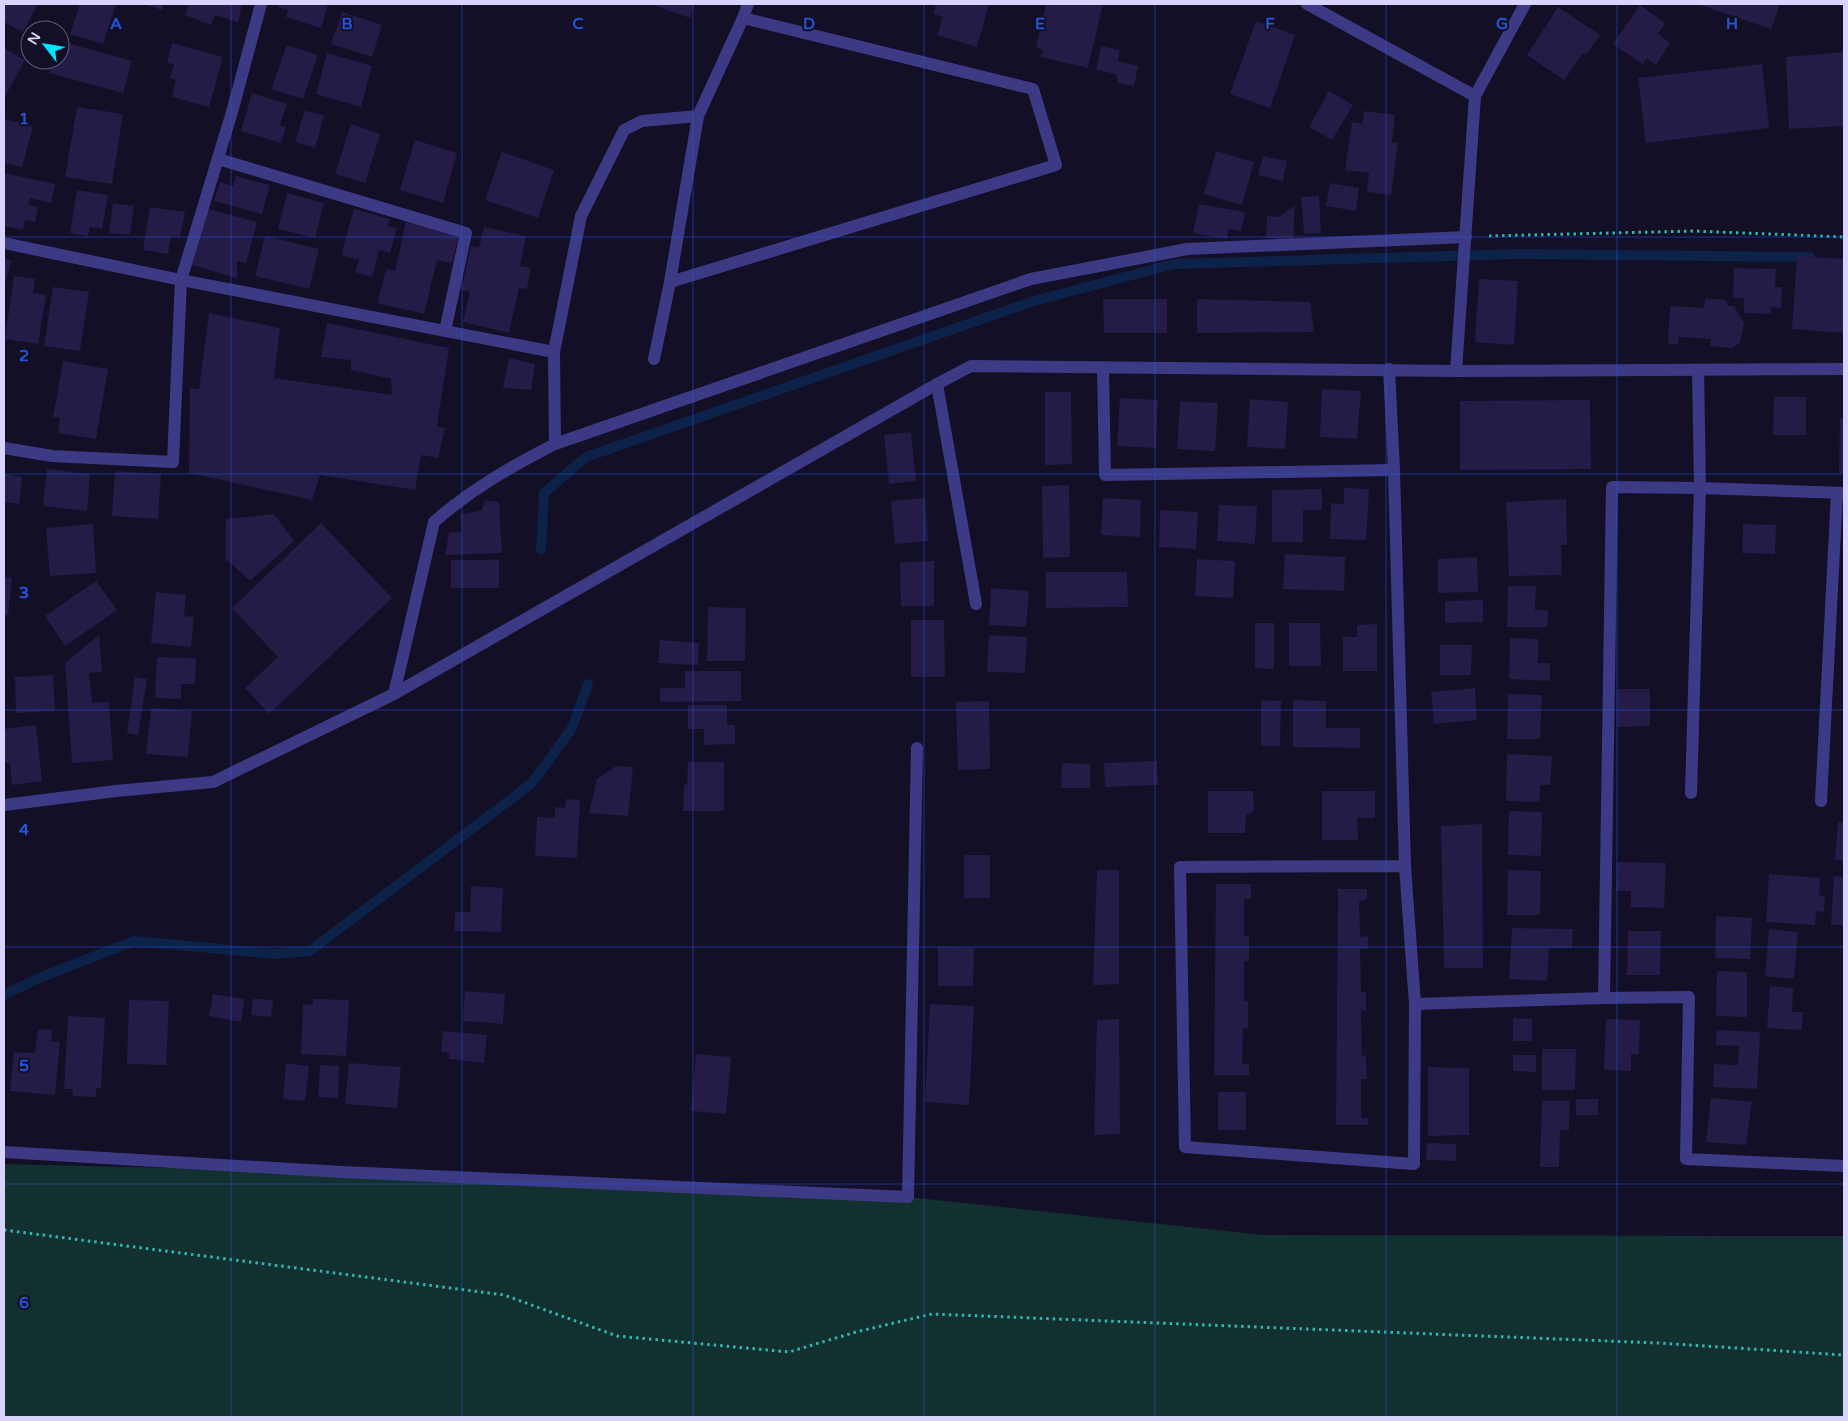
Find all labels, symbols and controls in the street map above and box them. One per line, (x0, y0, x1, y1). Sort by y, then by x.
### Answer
text: A (110, 14, 122, 34)
text: B (341, 14, 353, 34)
text: C (572, 14, 584, 34)
text: D (803, 14, 815, 34)
text: E (1035, 14, 1045, 34)
text: F (1265, 14, 1275, 34)
text: G (1496, 14, 1508, 34)
text: H (1726, 14, 1738, 34)
north arrow (20, 20, 70, 70)
text: N (24, 29, 44, 48)
text: 1 (19, 109, 29, 129)
text: 2 (19, 346, 29, 366)
text: 3 (19, 583, 29, 603)
text: 4 (19, 820, 29, 840)
text: 5 (19, 1056, 29, 1076)
text: 6 (19, 1293, 29, 1313)

